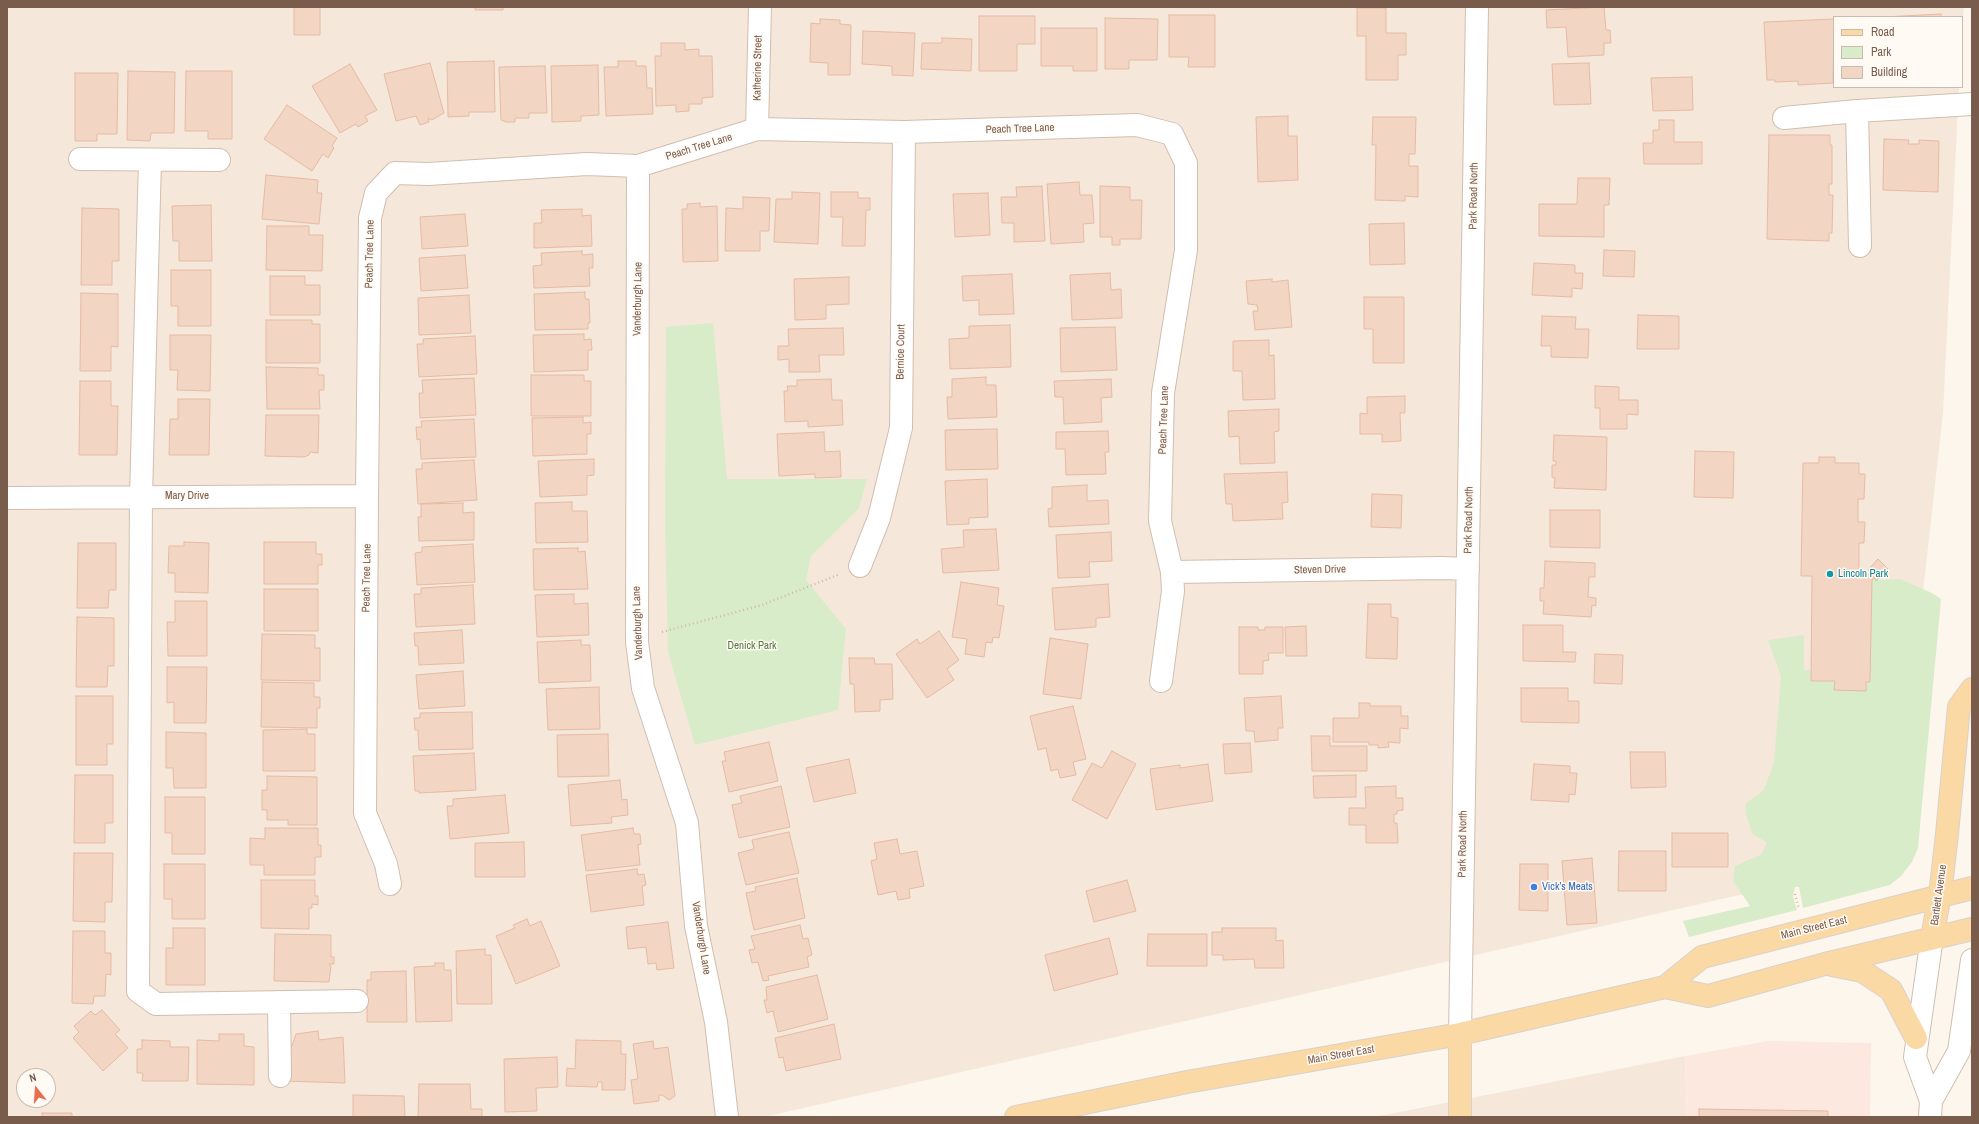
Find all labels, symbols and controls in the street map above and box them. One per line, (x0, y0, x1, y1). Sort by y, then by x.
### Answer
legend (1833, 16, 1963, 88)
text: Road (1871, 24, 1895, 40)
street label: Katherine Street (751, 35, 765, 101)
text: Park (1871, 44, 1891, 60)
text: Building (1871, 64, 1907, 80)
street label: Peach Tree Lane (985, 121, 1055, 137)
street label: Peach Tree Lane (664, 131, 734, 163)
street label: Park Road North (1467, 162, 1481, 230)
street label: Peach Tree Lane (363, 219, 377, 289)
street label: Vanderburgh Lane (631, 262, 645, 336)
street label: Bernice Court (894, 324, 908, 380)
street label: Peach Tree Lane (1156, 385, 1172, 455)
street label: Park Road North (1462, 486, 1476, 554)
street label: Mary Drive (165, 489, 209, 503)
street label: Peach Tree Lane (360, 543, 374, 613)
street label: Steven Drive (1294, 563, 1346, 577)
place label: Lincoln Park (1838, 567, 1888, 581)
marker: Lincoln Park (1825, 569, 1835, 579)
street label: Vanderburgh Lane (630, 586, 646, 660)
park label: Denick Park (727, 639, 777, 653)
street label: Park Road North (1456, 810, 1470, 878)
street label: Bartlett Avenue (1928, 864, 1950, 926)
place label: Vick’s Meats (1542, 880, 1593, 894)
marker: Vick’s Meats (1529, 882, 1539, 892)
street label: Vanderburgh Lane (689, 900, 713, 976)
street label: Main Street East (1780, 913, 1848, 943)
street label: Main Street East (1307, 1043, 1375, 1067)
north arrow (16, 1068, 56, 1108)
text: N (28, 1070, 38, 1085)

